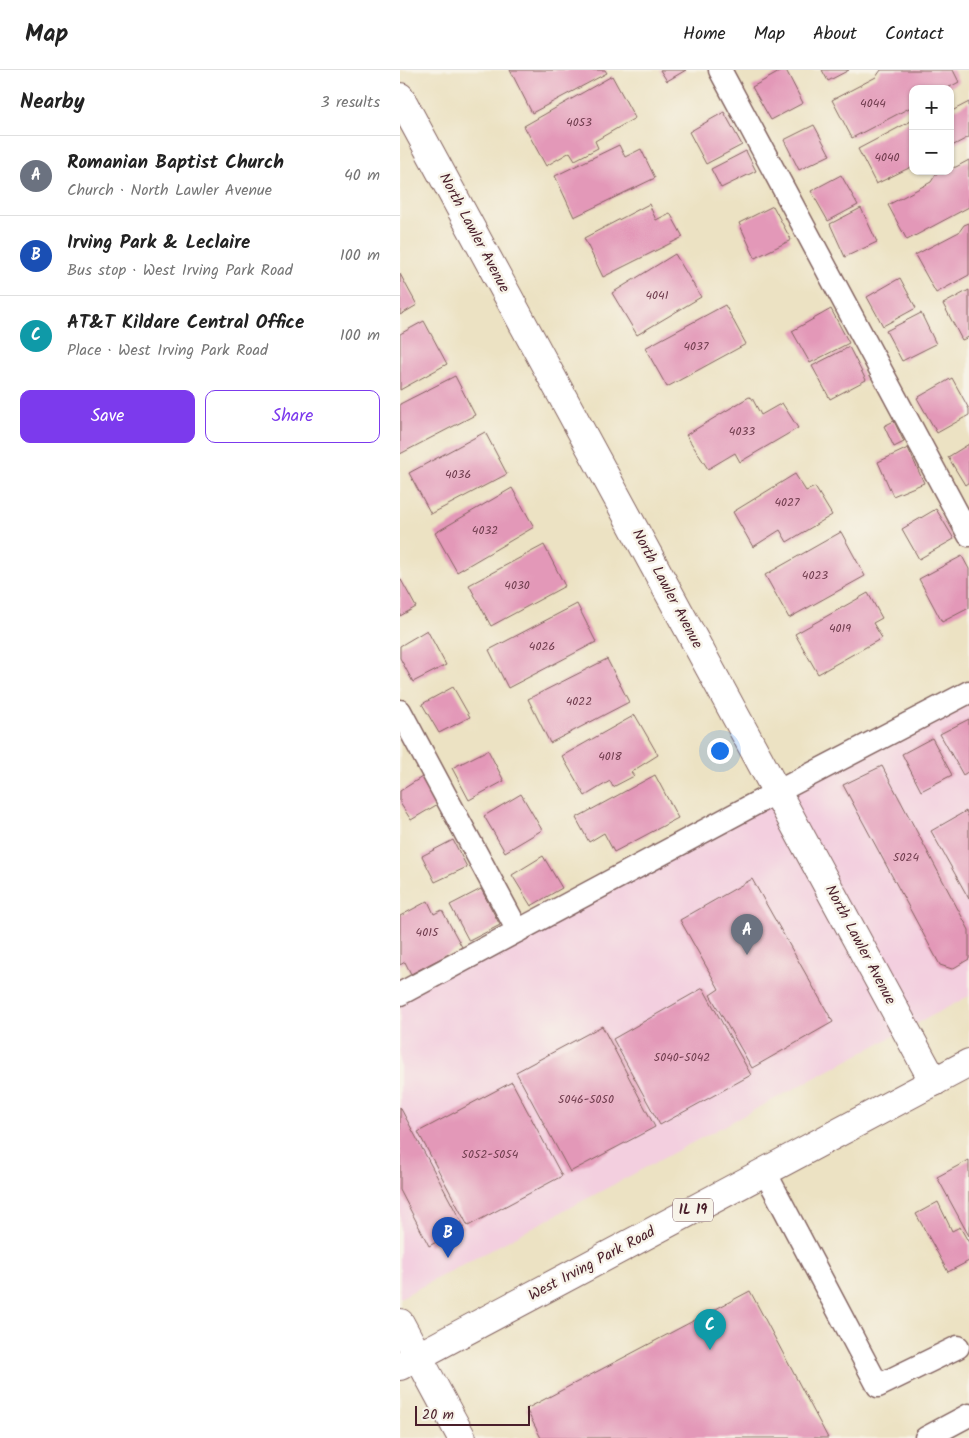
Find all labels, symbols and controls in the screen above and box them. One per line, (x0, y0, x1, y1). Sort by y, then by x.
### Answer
text: Map (25, 15, 68, 54)
text: Home (683, 20, 726, 49)
text: Map (754, 20, 785, 49)
text: About (813, 20, 857, 49)
text: Contact (885, 20, 944, 49)
map controls (909, 85, 954, 175)
button: + (909, 85, 954, 130)
text: Nearby (20, 86, 85, 119)
text: 3 results (321, 90, 380, 115)
house number: 4044 (860, 94, 886, 113)
house number: 4053 (566, 113, 592, 132)
button: − (909, 130, 954, 175)
text: Romanian Baptist Church (67, 148, 284, 178)
house number: 4040 (874, 148, 900, 167)
text: A (31, 163, 41, 188)
text: 40 m (344, 163, 380, 188)
street label: North Lawler Avenue (432, 169, 516, 297)
text: Church · North Lawler Avenue (67, 178, 272, 203)
text: Irving Park & Leclaire (67, 228, 250, 258)
text: B (31, 243, 41, 268)
text: 100 m (340, 243, 380, 268)
text: Bus stop · West Irving Park Road (67, 258, 293, 283)
house number: 4041 (646, 286, 669, 305)
text: AT&T Kildare Central Office (67, 308, 304, 338)
text: C (31, 323, 41, 348)
text: 100 m (340, 323, 380, 348)
house number: 4037 (684, 337, 709, 356)
text: Place · West Irving Park Road (67, 338, 268, 363)
button: Save (20, 390, 195, 443)
button: Share (205, 390, 380, 443)
house number: 4033 (729, 422, 755, 441)
house number: 4036 (445, 465, 471, 484)
house number: 4027 (774, 493, 800, 512)
house number: 4032 (472, 521, 498, 540)
street label: North Lawler Avenue (625, 525, 709, 653)
house number: 4023 (802, 566, 828, 585)
house number: 4030 (504, 576, 530, 595)
house number: 4019 (829, 619, 851, 638)
house number: 4026 (529, 637, 555, 656)
house number: 4022 (566, 692, 592, 711)
your location (707, 738, 733, 764)
house number: 4018 (598, 747, 623, 766)
house number: 5024 (893, 848, 919, 867)
street label: North Lawler Avenue (818, 881, 902, 1009)
pin: A (731, 914, 763, 955)
house number: 4015 (416, 923, 440, 942)
house number: 5040-5042 (654, 1048, 710, 1067)
house number: 5046-5050 (558, 1090, 614, 1109)
house number: 5052-5054 (462, 1145, 519, 1164)
road number: IL 19 (673, 1198, 713, 1222)
pin: B (432, 1217, 464, 1258)
street label: West Irving Park Road (524, 1220, 660, 1308)
pin: C (694, 1309, 726, 1350)
scale bar (415, 1403, 530, 1426)
text: 20 m (422, 1404, 454, 1426)

